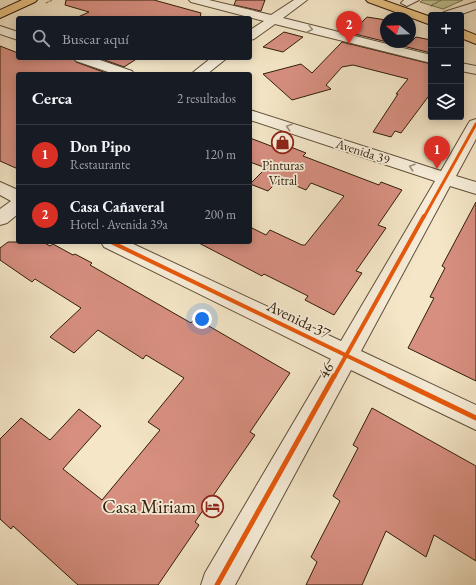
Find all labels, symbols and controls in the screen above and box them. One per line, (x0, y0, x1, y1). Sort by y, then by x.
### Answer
pin: 2 (336, 11, 362, 44)
north arrow (380, 12, 416, 48)
map controls (428, 12, 464, 120)
button: + (428, 12, 464, 48)
search box (16, 16, 252, 60)
one-way arrow (307, 25, 313, 33)
icon: search (30, 27, 52, 49)
text: Buscar aquí (62, 29, 129, 48)
button: − (428, 48, 464, 84)
button: layers (428, 84, 464, 120)
text: Cerca (32, 87, 72, 109)
text: 2 resultados (177, 90, 236, 107)
one-way arrow (285, 123, 292, 132)
shop icon: Pinturas Vitral (270, 130, 296, 156)
street label: Avenida 39 (333, 135, 393, 168)
pin: 1 (424, 136, 450, 169)
text: Don Pipo (70, 137, 130, 156)
text: 1 (42, 146, 48, 163)
text: 120 m (205, 146, 236, 163)
text: Restaurante (70, 156, 130, 173)
place label: Pinturas Vitral (262, 157, 304, 189)
one-way arrow (409, 163, 416, 172)
text: Casa Cañaveral (70, 197, 165, 216)
text: 2 (42, 206, 48, 223)
text: 200 m (205, 206, 236, 223)
text: Hotel · Avenida 39a (70, 216, 168, 233)
street label: Avenida 37 (263, 295, 334, 344)
your location (192, 309, 212, 329)
street label: 46 (313, 358, 338, 382)
hotel icon: Casa Miriam (199, 493, 225, 519)
place label: Casa Miriam (102, 494, 196, 519)

